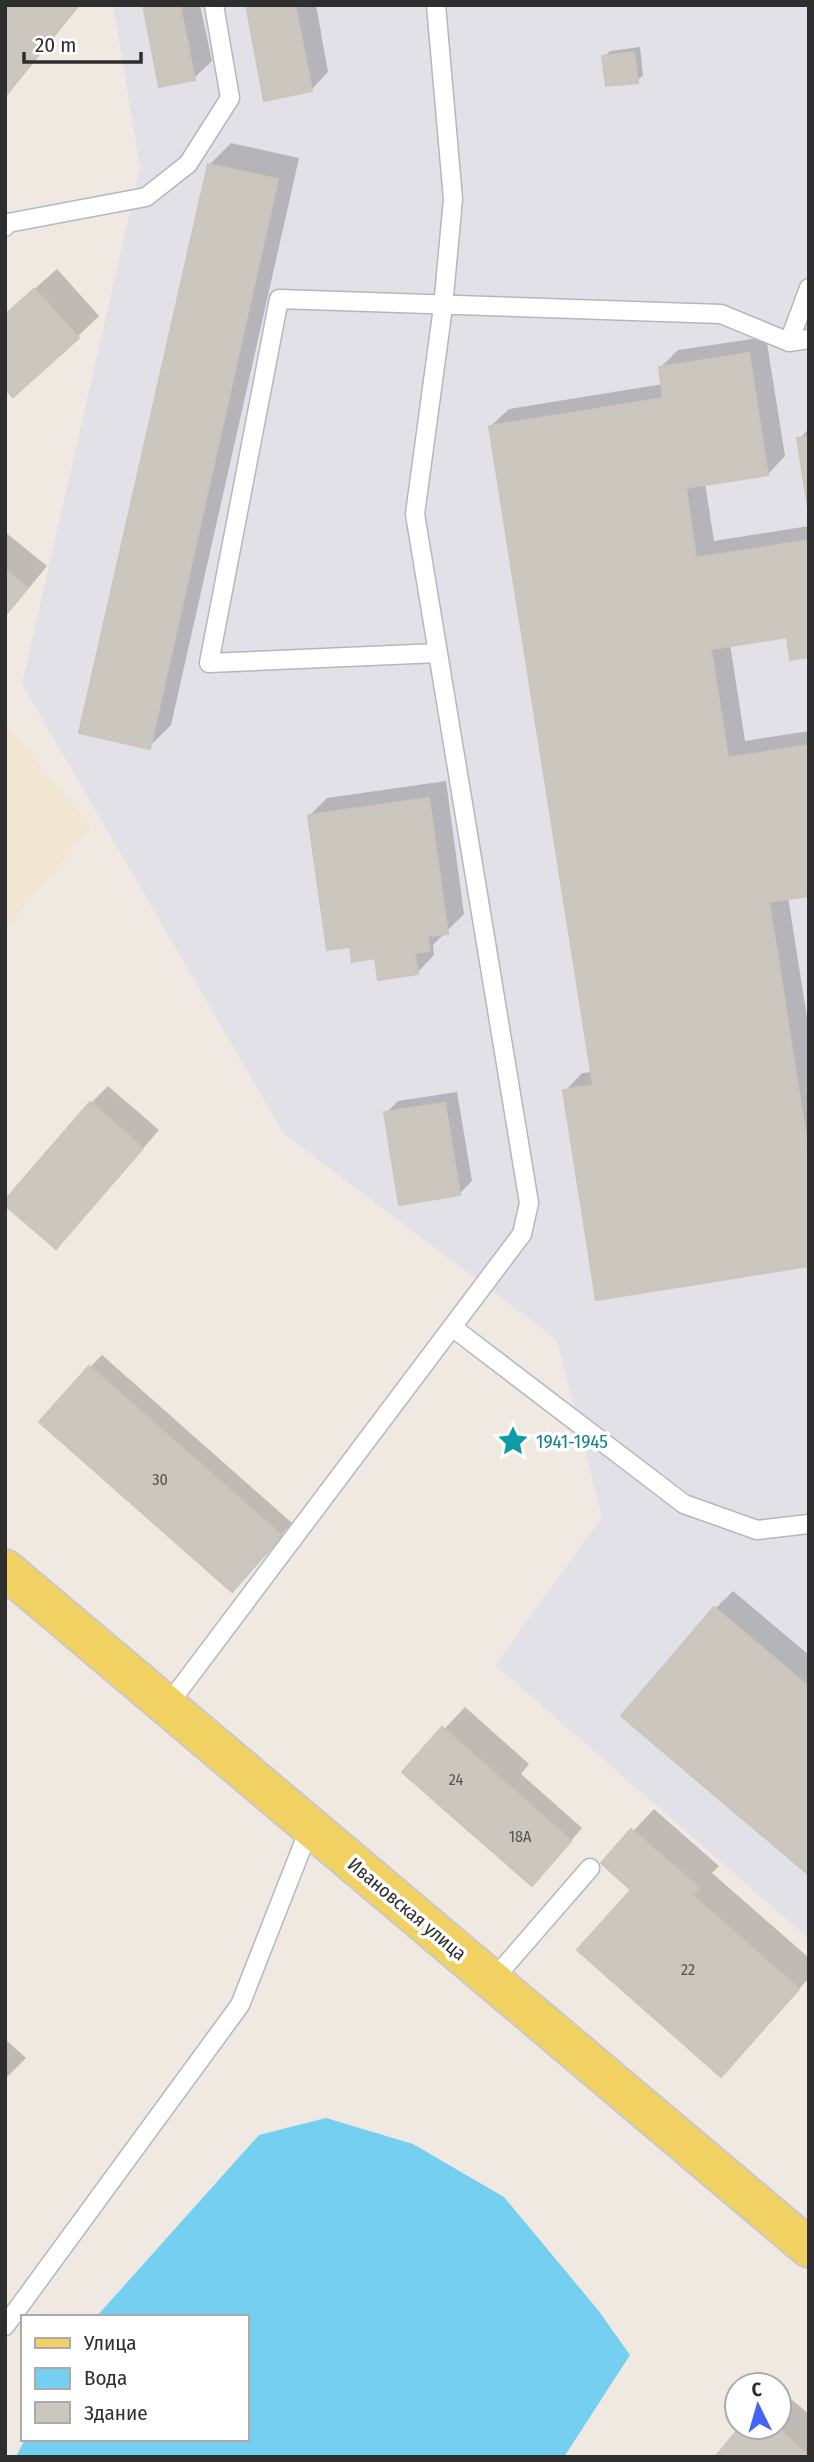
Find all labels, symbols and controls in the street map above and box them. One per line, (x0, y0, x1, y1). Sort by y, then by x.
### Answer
scale bar (24, 21, 142, 65)
text: 20 m (35, 32, 76, 58)
place icon: 1941-1945 (496, 1424, 530, 1458)
place label: 1941-1945 (536, 1430, 608, 1453)
house number: 30 (152, 1470, 168, 1489)
house number: 24 (449, 1770, 463, 1789)
house number: 18А (509, 1827, 532, 1846)
street label: Ивановская улица (343, 1853, 471, 1965)
house number: 22 (681, 1960, 695, 1979)
legend (21, 2315, 248, 2441)
text: Улица (83, 2330, 137, 2356)
text: Вода (84, 2365, 127, 2391)
north arrow (723, 2371, 793, 2441)
text: С (751, 2378, 763, 2401)
text: Здание (84, 2400, 148, 2426)

